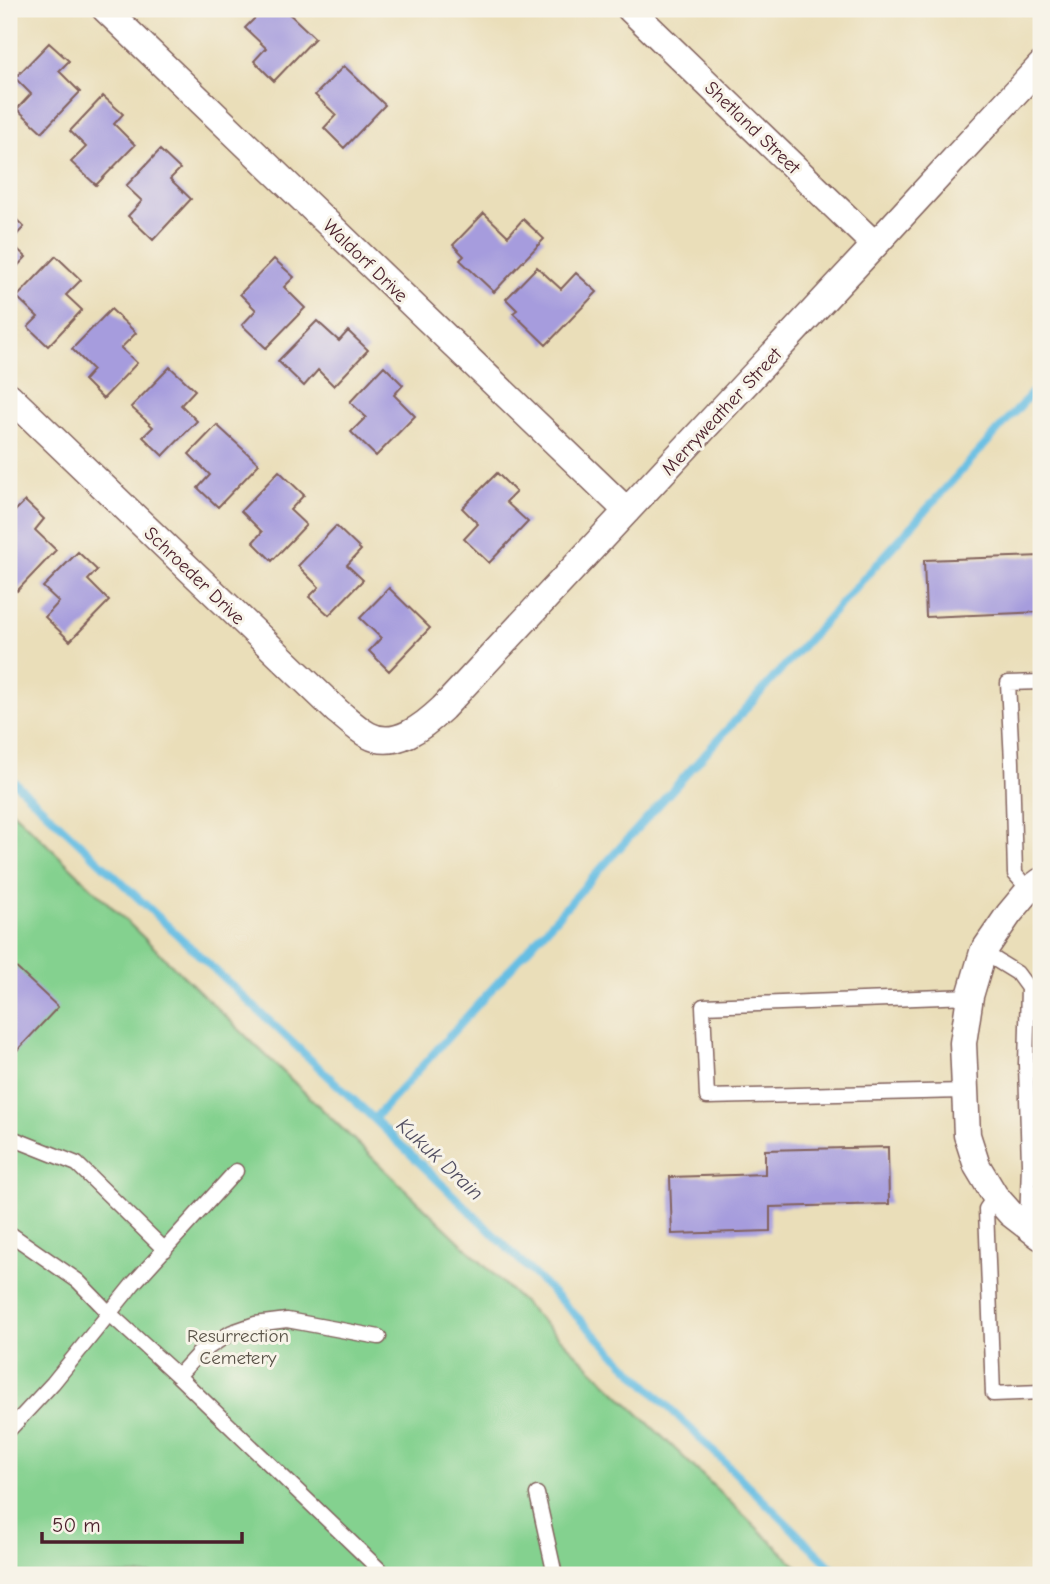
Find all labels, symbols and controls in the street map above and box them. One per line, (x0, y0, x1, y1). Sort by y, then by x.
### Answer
street label: Shetland Street (700, 77, 805, 179)
street label: Waldorf Drive (318, 215, 412, 307)
street label: Merryweather Street (657, 343, 787, 480)
street label: Schroeder Drive (140, 522, 249, 629)
water label: Kukuk Drain (392, 1113, 488, 1205)
park label: Resurrection Cemetery (187, 1325, 289, 1369)
scale bar (42, 1500, 242, 1544)
text: 50 m (52, 1513, 101, 1537)

